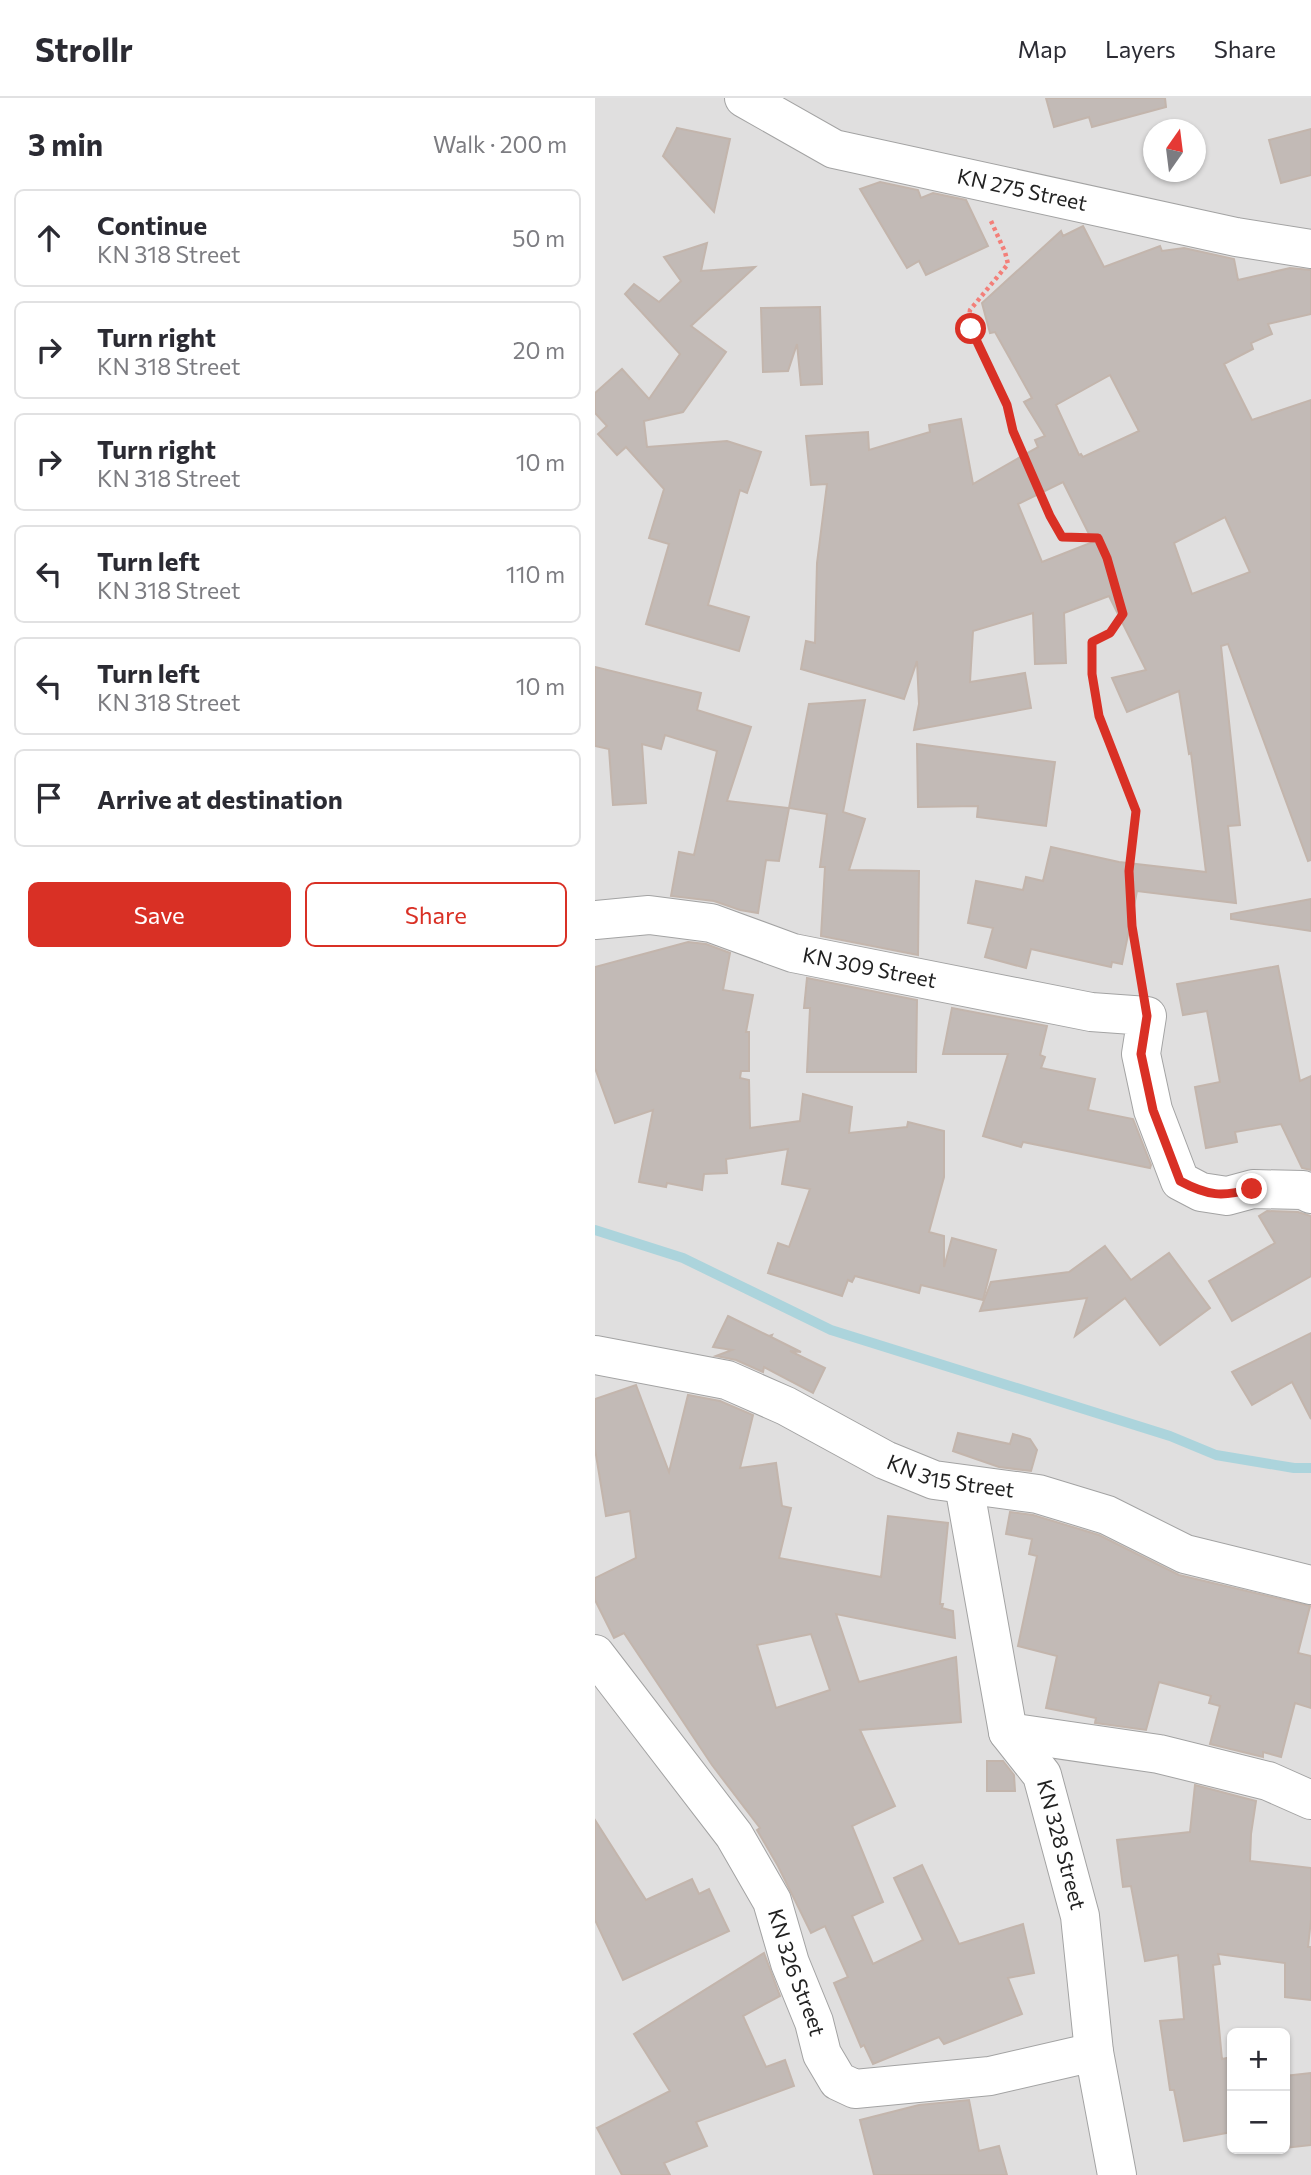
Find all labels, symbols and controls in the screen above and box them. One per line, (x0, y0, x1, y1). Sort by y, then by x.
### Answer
text: Strollr (35, 28, 133, 69)
text: Map (1018, 34, 1067, 63)
text: Layers (1105, 34, 1176, 63)
text: Share (1214, 34, 1276, 63)
north arrow (1143, 119, 1206, 182)
text: 3 min (28, 125, 103, 162)
text: Walk · 200 m (433, 130, 567, 158)
street label: KN 275 Street (955, 162, 1090, 215)
text: Continue (97, 209, 207, 240)
icon: ahead (30, 219, 68, 257)
text: 50 m (512, 224, 565, 252)
text: KN 318 Street (97, 240, 241, 268)
route start (955, 313, 986, 344)
text: Turn right (97, 321, 216, 352)
icon: right (30, 331, 68, 369)
text: 20 m (513, 336, 565, 364)
text: KN 318 Street (97, 352, 241, 380)
text: Turn right (97, 433, 216, 464)
icon: right (30, 443, 68, 481)
text: 10 m (516, 448, 565, 476)
text: KN 318 Street (97, 464, 241, 492)
text: Turn left (97, 545, 200, 576)
icon: left (30, 555, 68, 593)
text: 110 m (506, 560, 565, 588)
text: KN 318 Street (97, 576, 241, 604)
text: Turn left (97, 657, 200, 688)
icon: left (30, 667, 68, 705)
text: 10 m (516, 672, 565, 700)
text: KN 318 Street (97, 688, 241, 716)
icon: arrive (30, 779, 68, 817)
text: Arrive at destination (97, 783, 343, 814)
button: Save (28, 882, 291, 947)
button: Share (305, 882, 567, 947)
street label: KN 309 Street (801, 941, 939, 992)
route end (1236, 1173, 1267, 1204)
street label: KN 315 Street (884, 1448, 1016, 1502)
street label: KN 328 Street (1033, 1777, 1092, 1912)
street label: KN 326 Street (764, 1906, 831, 2038)
map controls (1227, 2028, 1290, 2154)
button: + (1227, 2028, 1290, 2091)
button: − (1227, 2091, 1290, 2154)

